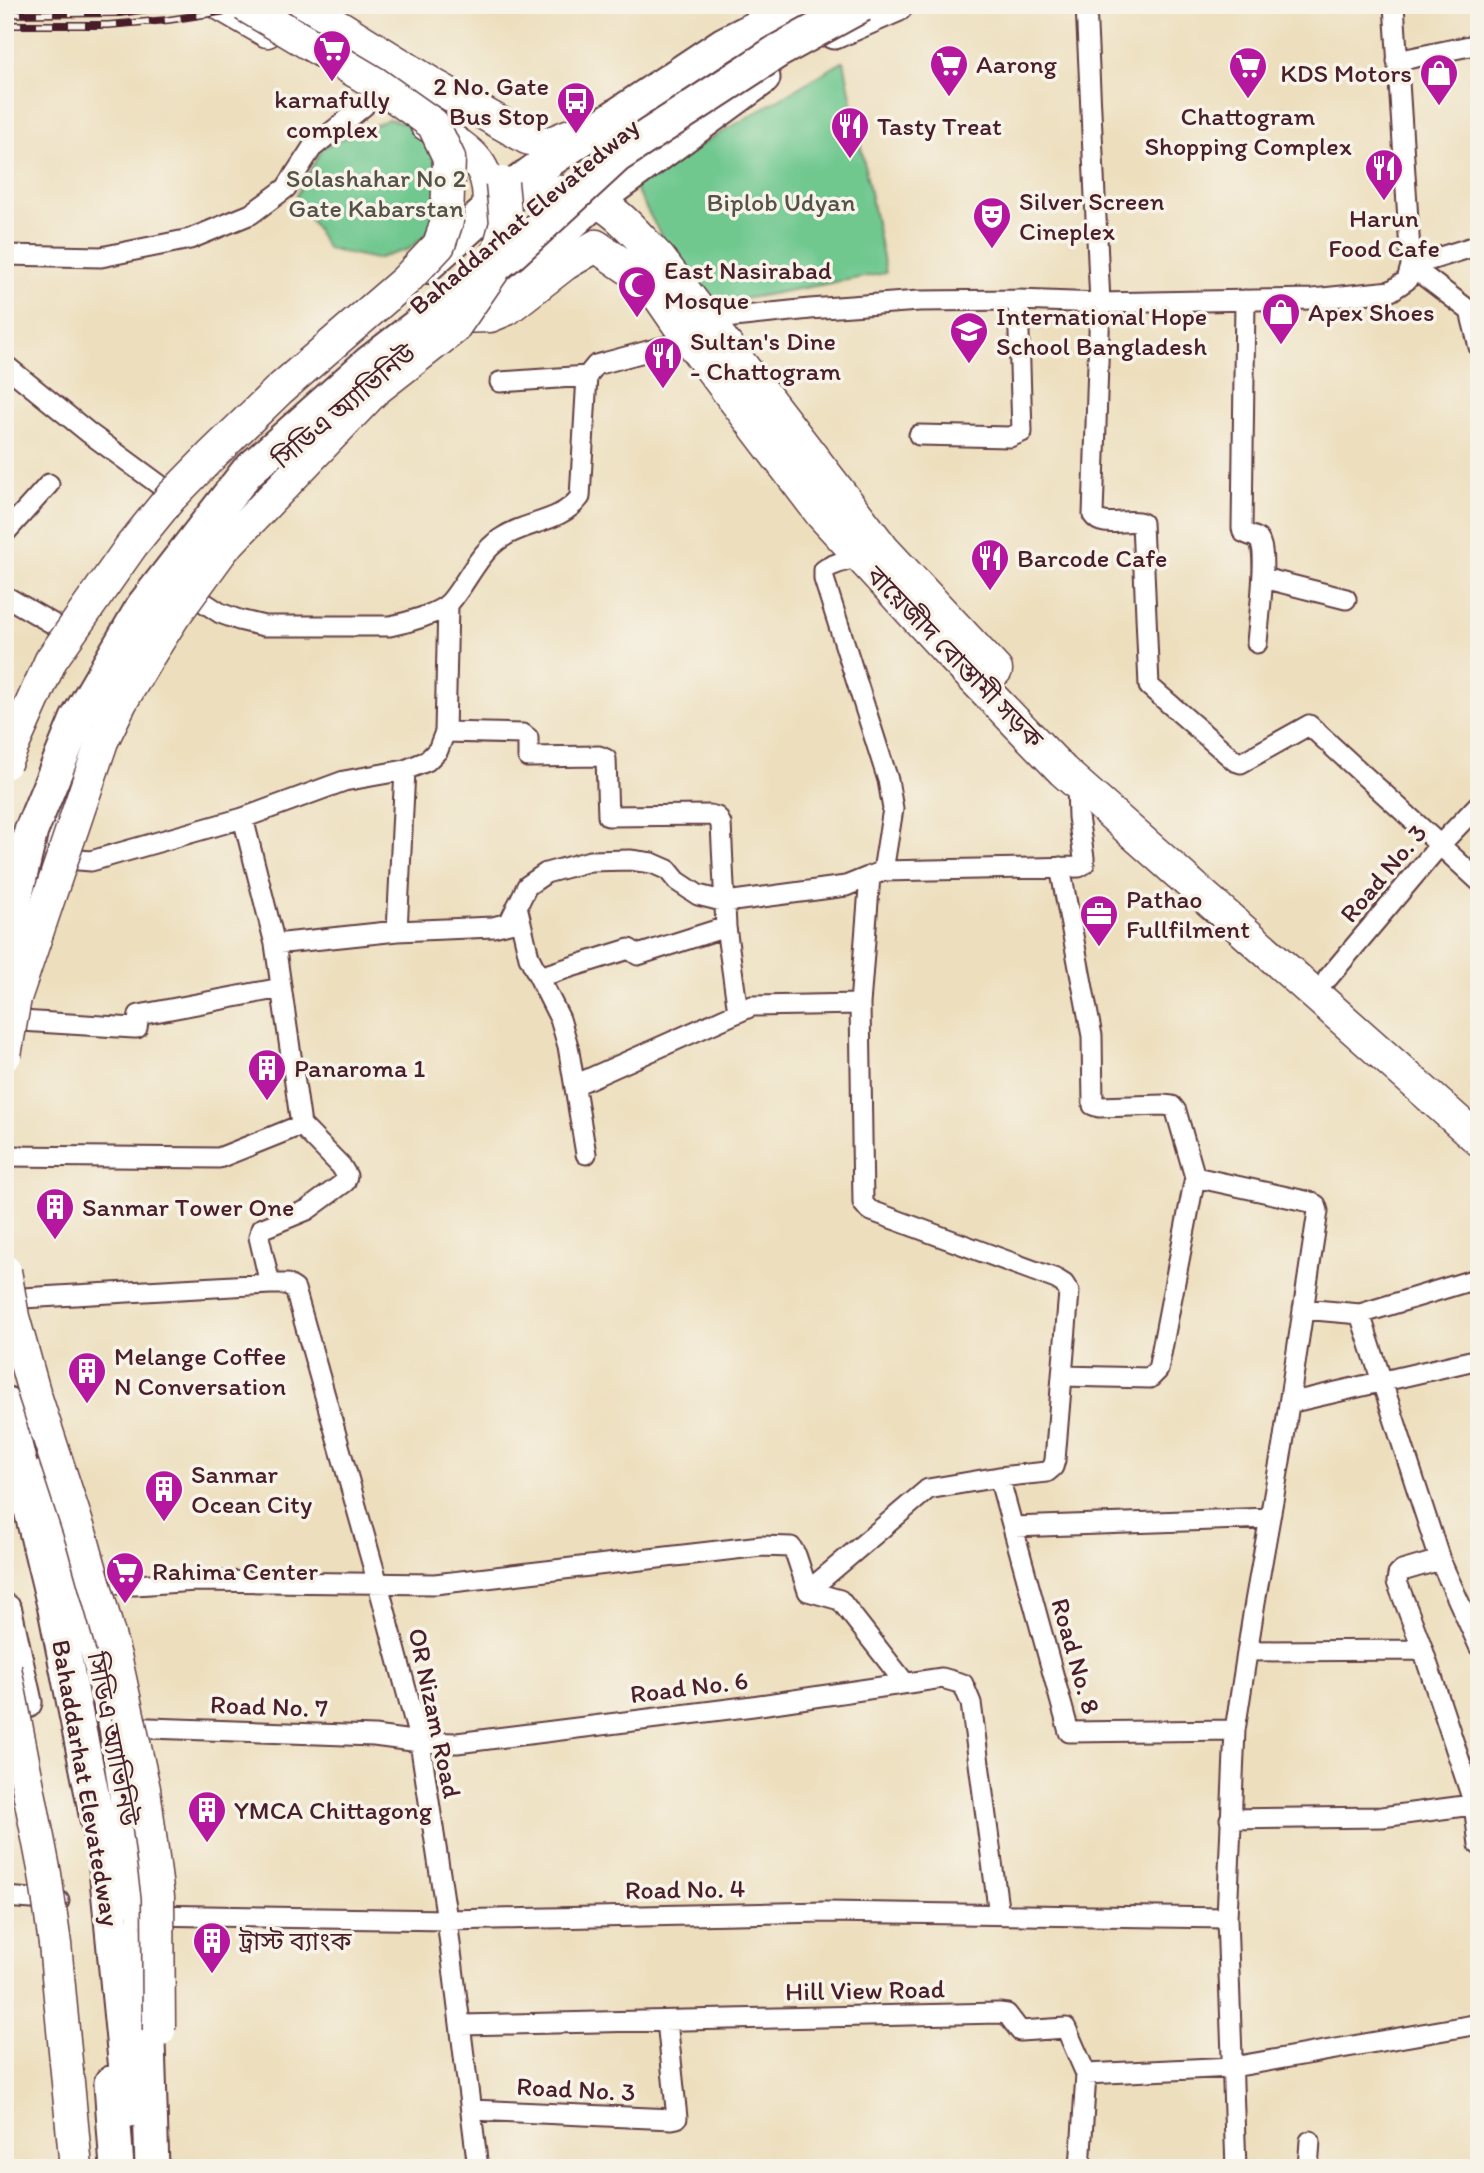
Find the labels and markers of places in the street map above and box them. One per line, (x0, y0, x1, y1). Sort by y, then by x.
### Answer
supermarket icon: karnafully complex (311, 28, 353, 83)
supermarket icon: Aarong (928, 43, 970, 98)
supermarket icon: Chattogram Shopping Complex (1227, 45, 1269, 100)
place label: Aarong (976, 48, 1058, 80)
shop icon: KDS Motors (1418, 52, 1460, 107)
place label: KDS Motors (1280, 57, 1412, 89)
place label: 2 No. Gate Bus Stop (433, 70, 549, 132)
bus stop icon: 2 No. Gate Bus Stop (555, 80, 597, 135)
place label: karnafully complex (274, 83, 390, 145)
place label: Chattogram Shopping Complex (1144, 100, 1352, 162)
restaurant icon: Tasty Treat (829, 105, 871, 160)
place label: Tasty Treat (877, 110, 1002, 142)
restaurant icon: Harun Food Cafe (1363, 147, 1405, 202)
place label: Silver Screen Cineplex (1019, 185, 1165, 247)
theatre icon: Silver Screen Cineplex (971, 195, 1013, 250)
place label: Harun Food Cafe (1328, 202, 1440, 264)
place label: East Nasirabad Mosque (664, 254, 832, 316)
mosque icon: East Nasirabad Mosque (616, 264, 658, 319)
shop icon: Apex Shoes (1260, 291, 1302, 346)
place label: Apex Shoes (1308, 296, 1435, 328)
place label: International Hope School Bangladesh (996, 300, 1207, 362)
school or university icon: International Hope School Bangladesh (948, 310, 990, 365)
place label: Sultan's Dine - Chattogram (690, 325, 841, 387)
restaurant icon: Sultan's Dine - Chattogram (642, 335, 684, 390)
restaurant icon: Barcode Cafe (969, 537, 1011, 592)
place label: Barcode Cafe (1017, 542, 1167, 574)
place label: Pathao Fullfilment (1126, 883, 1250, 945)
office icon: Pathao Fullfilment (1078, 893, 1120, 948)
building icon: Panaroma 1 (246, 1047, 288, 1102)
place label: Panaroma 1 (294, 1052, 425, 1084)
building icon: Sanmar Tower One (34, 1186, 76, 1241)
place label: Sanmar Tower One (82, 1191, 294, 1223)
place label: Melange Coffee N Conversation (114, 1340, 286, 1402)
building icon: Melange Coffee N Conversation (66, 1350, 108, 1405)
place label: Sanmar Ocean City (191, 1458, 312, 1520)
building icon: Sanmar Ocean City (143, 1468, 185, 1523)
supermarket icon: Rahima Center (104, 1550, 146, 1605)
place label: Rahima Center (152, 1555, 318, 1587)
building icon: YMCA Chittagong (186, 1789, 228, 1844)
place label: YMCA Chittagong (234, 1794, 433, 1826)
building icon: ট্রাস্ট ব্যাংক (191, 1920, 233, 1975)
place label: ট্রাস্ট ব্যাংক (238, 1925, 352, 1957)

